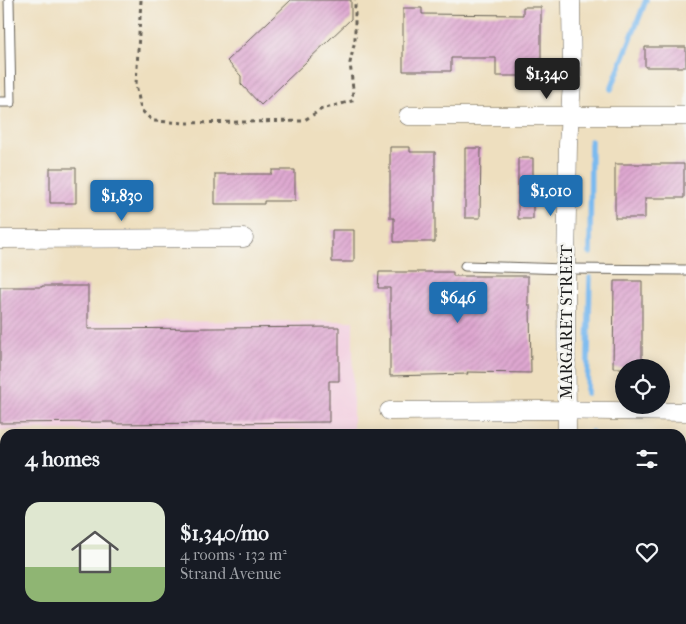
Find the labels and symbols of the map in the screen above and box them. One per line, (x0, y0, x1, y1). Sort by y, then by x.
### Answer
pin: $1,340 (506, 58, 588, 100)
pin: $1,010 (510, 174, 592, 217)
pin: $1,830 (81, 180, 163, 222)
street label: MARGARET STREET (557, 245, 576, 399)
pin: $646 (428, 282, 488, 324)

